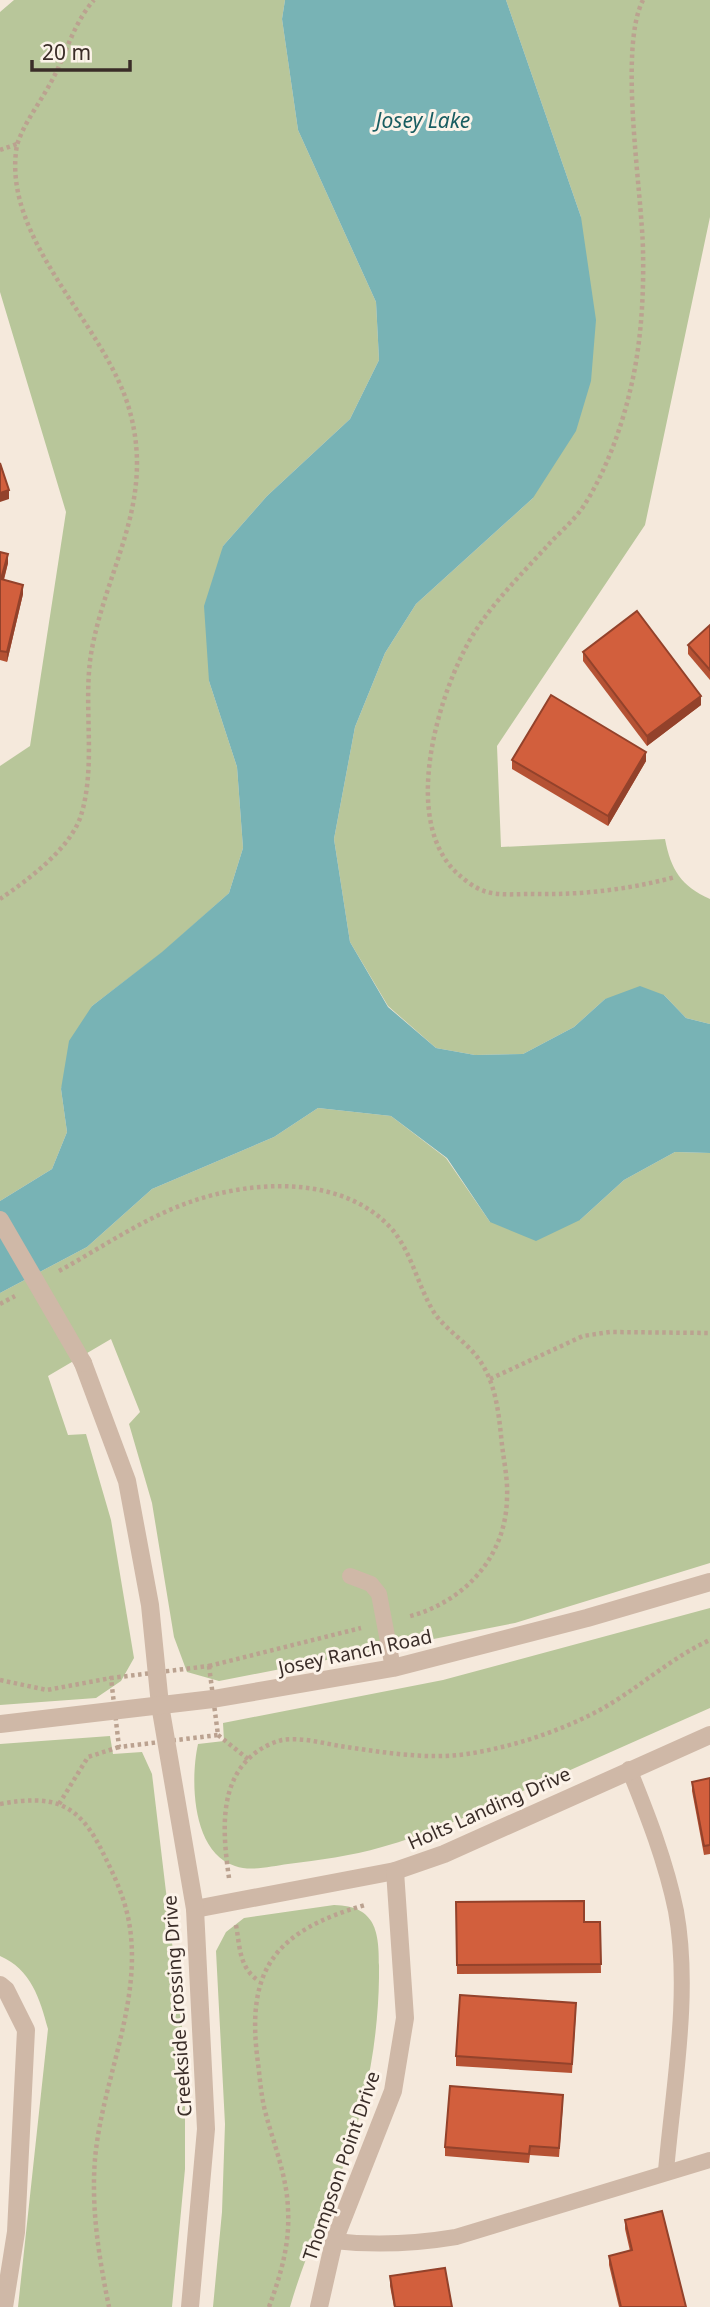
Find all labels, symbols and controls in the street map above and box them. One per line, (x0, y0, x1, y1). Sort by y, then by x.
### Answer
scale bar (32, 28, 130, 72)
text: 20 m (42, 38, 91, 66)
water label: Josey Lake (372, 106, 470, 134)
street label: Josey Ranch Road (274, 1623, 434, 1681)
street label: Holts Landing Drive (403, 1760, 575, 1856)
street label: Creekside Crossing Drive (156, 1894, 198, 2118)
street label: Thompson Point Drive (296, 2068, 386, 2264)

